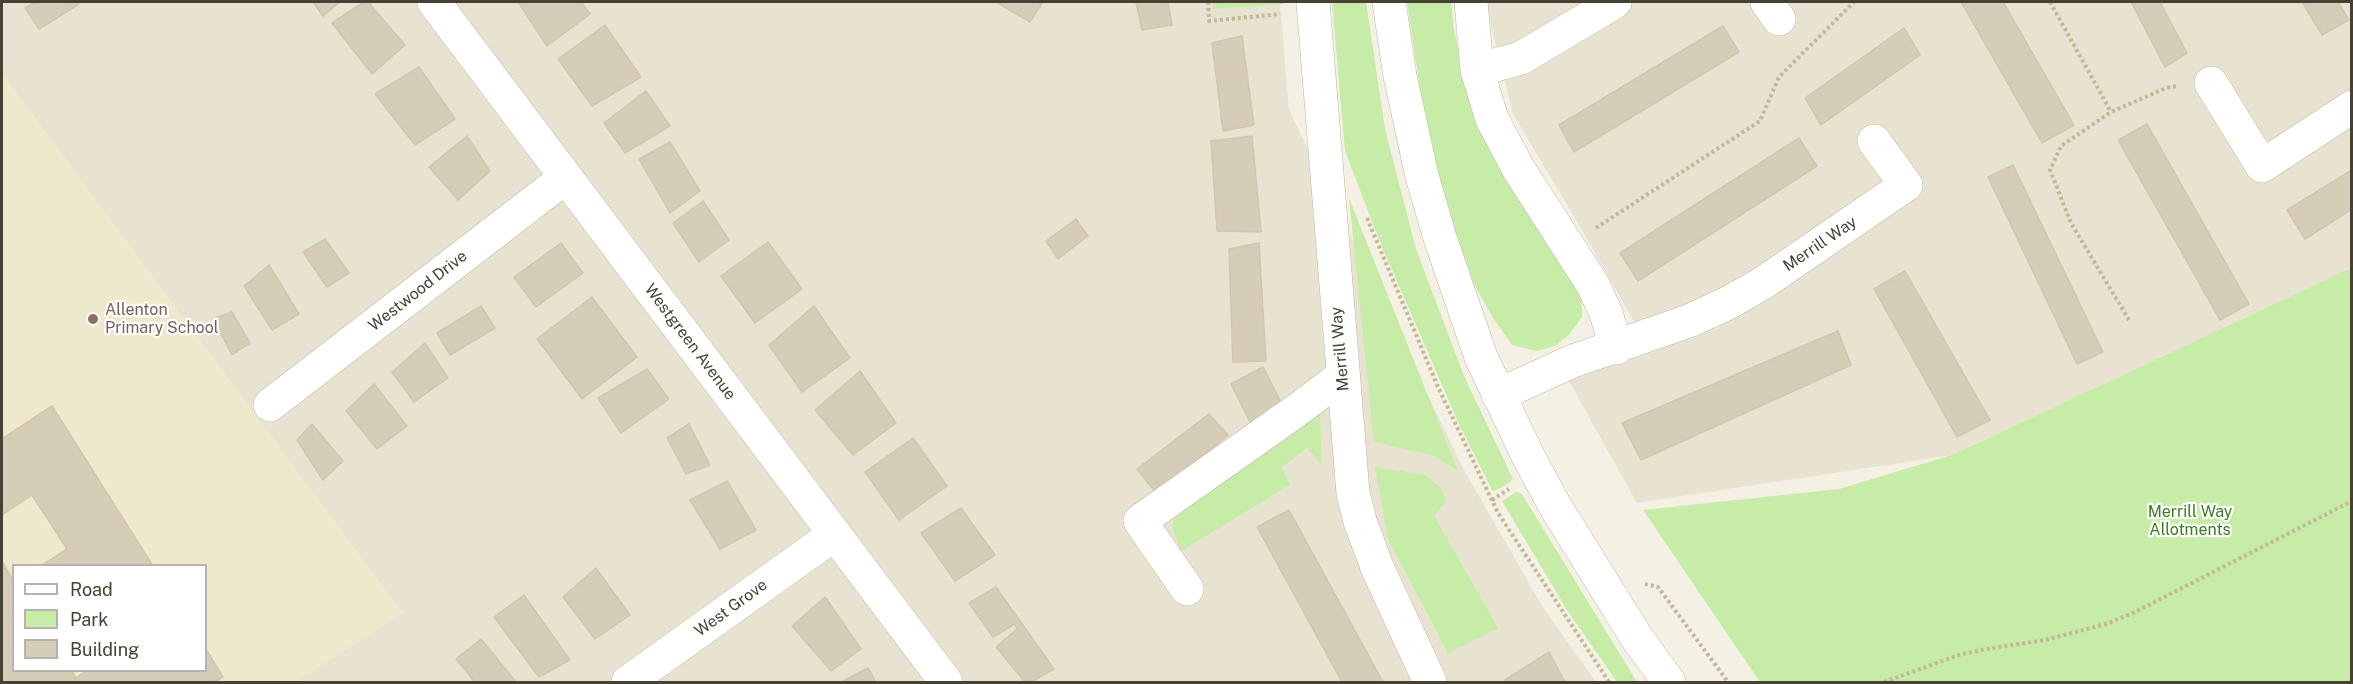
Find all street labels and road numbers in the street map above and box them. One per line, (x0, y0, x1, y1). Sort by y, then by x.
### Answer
street label: Merrill Way (1780, 212, 1860, 276)
street label: Westwood Drive (365, 247, 471, 335)
street label: Westgreen Avenue (640, 280, 740, 404)
street label: Merrill Way (1327, 306, 1353, 392)
street label: West Grove (691, 575, 771, 641)

